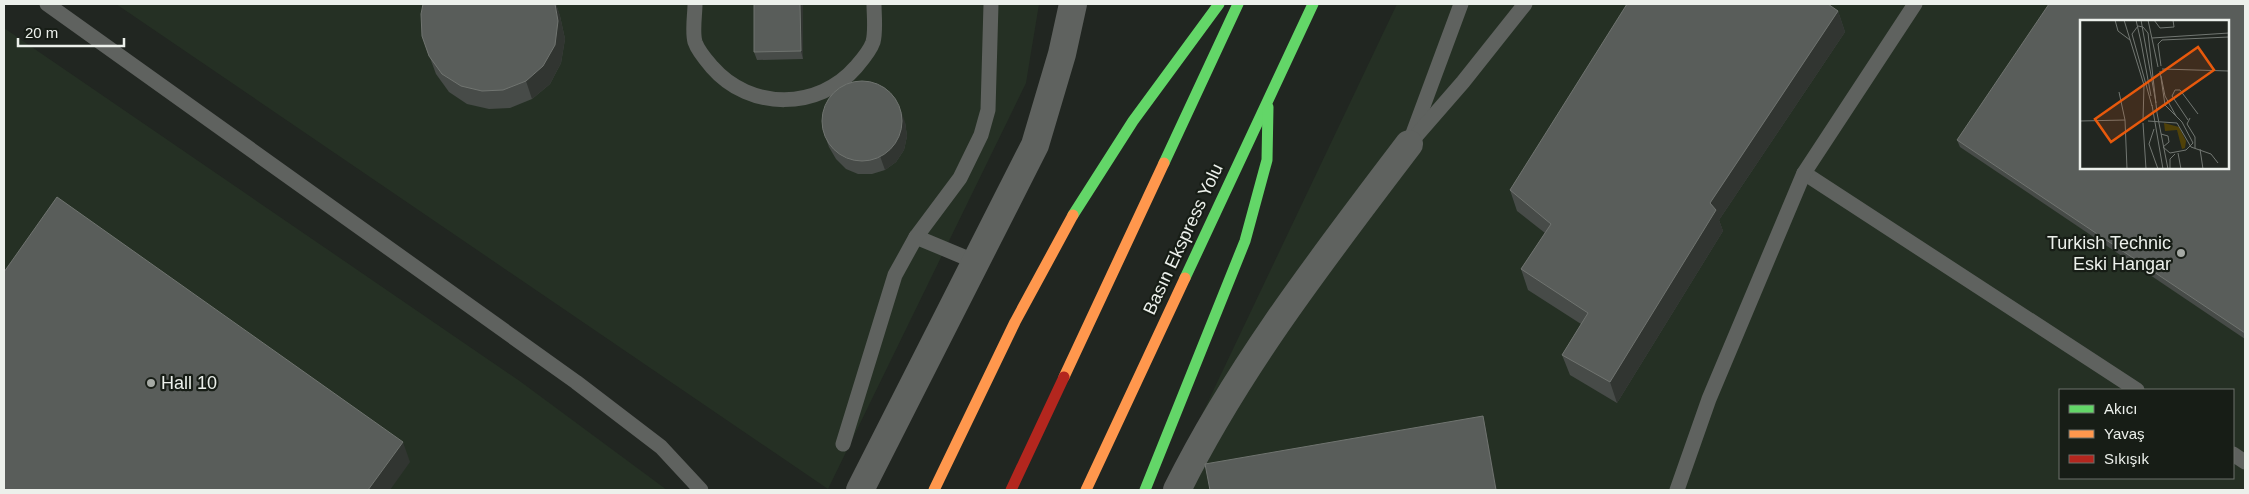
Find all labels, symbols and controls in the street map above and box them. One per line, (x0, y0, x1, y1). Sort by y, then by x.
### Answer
scale bar (18, 15, 124, 47)
inset map (2080, 20, 2229, 169)
text: 20 m (25, 24, 58, 41)
street label: Basın Ekspress Yolu (1139, 160, 1227, 318)
place label: Turkish Technic Eski Hangar (2047, 233, 2171, 274)
marker: Turkish Technic Eski Hangar (2175, 247, 2187, 259)
place label: Hall 10 (161, 373, 217, 393)
marker: Hall 10 (145, 377, 157, 389)
legend (2059, 389, 2234, 479)
text: Akıcı (2104, 400, 2137, 417)
text: Yavaş (2104, 425, 2145, 442)
text: Sıkışık (2104, 450, 2150, 467)

